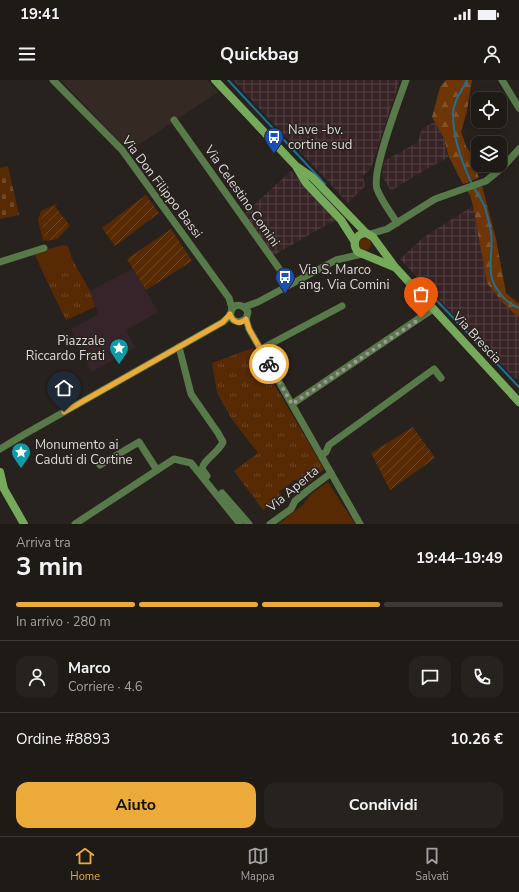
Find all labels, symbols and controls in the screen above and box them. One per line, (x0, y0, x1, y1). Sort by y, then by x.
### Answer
text: 19:41 (20, 4, 60, 24)
text: Quickbag (220, 42, 299, 66)
icon: menu (16, 43, 38, 65)
icon: person (481, 43, 503, 65)
map controls (471, 92, 507, 172)
button: locate (471, 92, 507, 128)
place label: Nave -bv. cortine sud (288, 121, 352, 154)
bus stop icon: Nave -bv. cortine sud (263, 126, 285, 154)
street label: Via Don Filippo Bassi (117, 131, 206, 242)
button: layers (471, 136, 507, 172)
street label: Via Celestino Comini (200, 141, 284, 250)
place label: Via S. Marco ang. Via Comini (298, 261, 389, 294)
bus stop icon: Via S. Marco ang. Via Comini (274, 266, 296, 294)
pin (404, 277, 438, 318)
icon: bag (410, 283, 432, 305)
street label: Via Brescia (448, 307, 506, 368)
place label: Piazzale Riccardo Frati (26, 332, 105, 365)
place icon: Piazzale Riccardo Frati (108, 337, 130, 365)
courier (249, 344, 289, 384)
icon: bike (258, 353, 280, 375)
pin (47, 371, 81, 412)
icon: home (53, 377, 75, 399)
place label: Monumento ai Caduti di Cortine (35, 436, 133, 469)
place icon: Monumento ai Caduti di Cortine (10, 441, 32, 469)
street label: Via Aperta (262, 462, 323, 517)
text: Arriva tra (16, 534, 71, 552)
text: 19:44–19:49 (416, 548, 503, 568)
text: 3 min (16, 549, 83, 584)
text: In arrivo · 280 m (16, 613, 111, 631)
button: person (16, 656, 58, 698)
button: chat (409, 656, 451, 698)
button: phone (461, 656, 503, 698)
text: Marco (68, 658, 111, 678)
text: Corriere · 4.6 (68, 678, 142, 696)
text: Ordine #8893 (16, 729, 110, 749)
text: 10.26 € (450, 729, 503, 749)
button: Aiuto (16, 782, 256, 828)
button: Condividi (264, 782, 503, 828)
tab: Home (70, 845, 100, 884)
tab: Mappa (241, 845, 275, 884)
tab: Salvati (415, 845, 449, 884)

